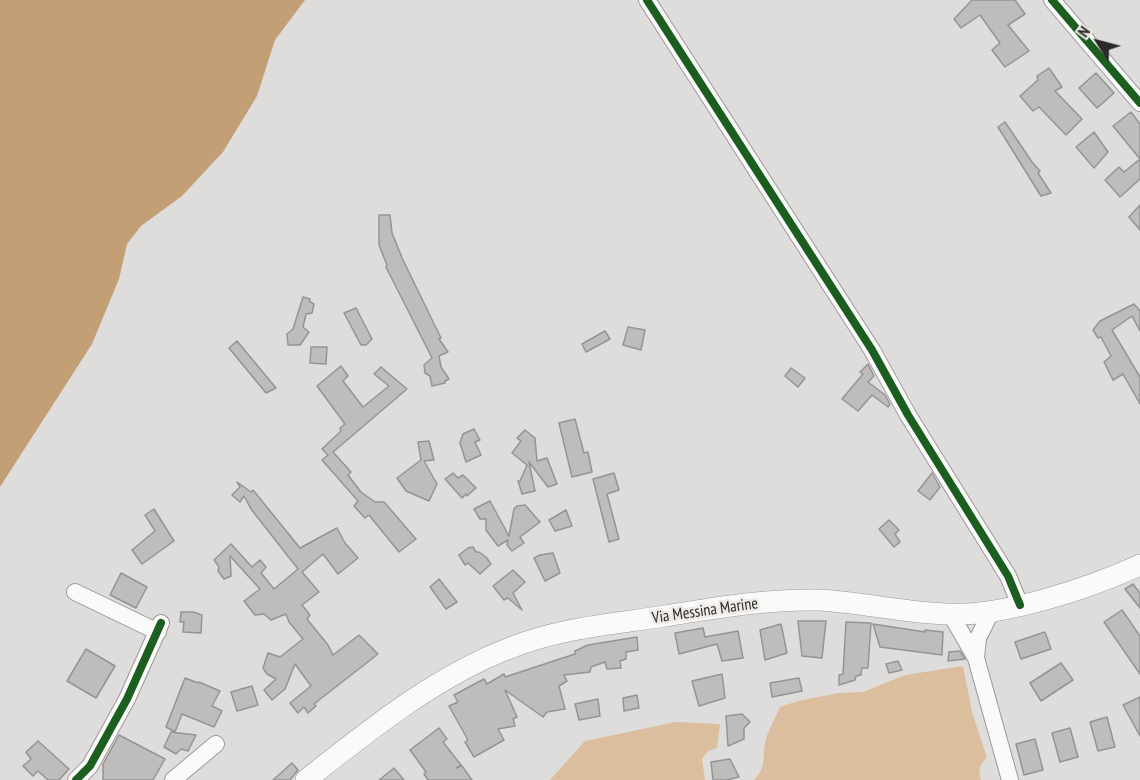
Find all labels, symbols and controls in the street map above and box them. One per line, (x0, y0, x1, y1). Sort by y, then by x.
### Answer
north arrow (1068, 12, 1128, 72)
text: N (1073, 22, 1094, 41)
street label: Via Messina Marine (651, 594, 759, 628)

